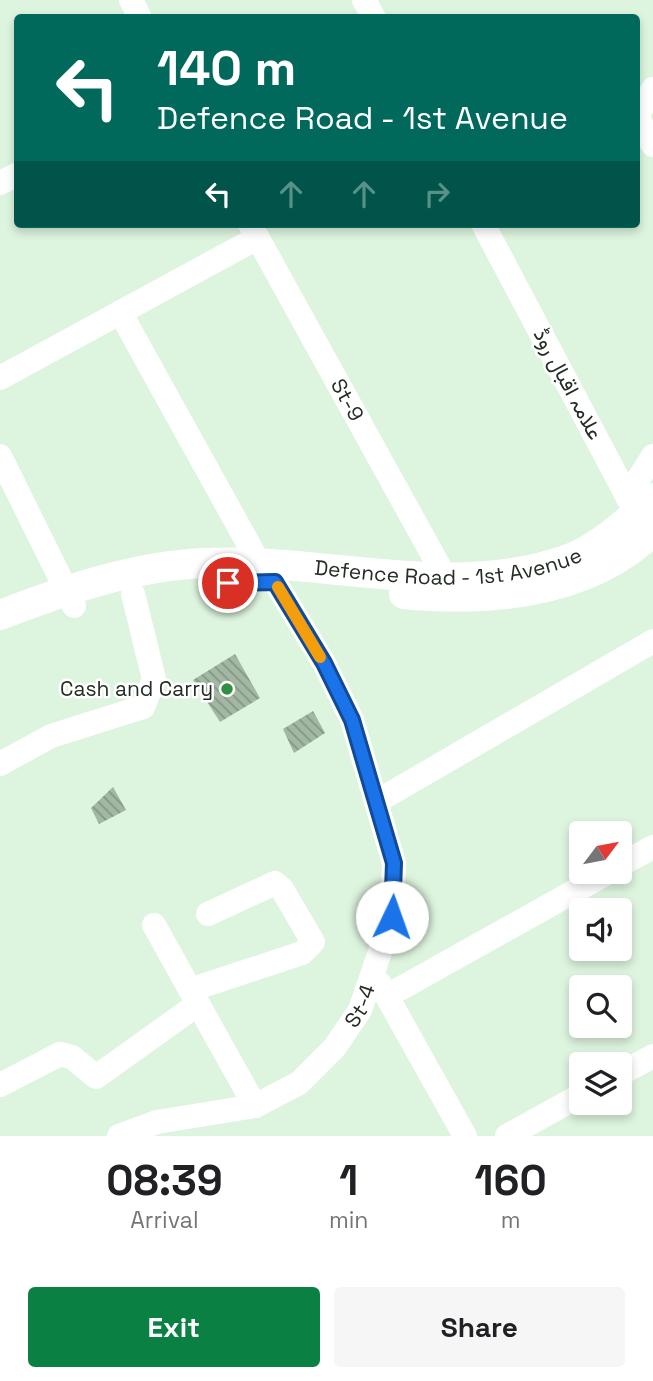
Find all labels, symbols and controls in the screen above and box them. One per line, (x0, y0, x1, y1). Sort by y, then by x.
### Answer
text: 140 m (157, 37, 296, 99)
icon: left (42, 42, 133, 133)
text: Defence Road - 1st Avenue (157, 98, 568, 138)
icon: left (199, 175, 237, 213)
icon: ahead (272, 175, 310, 213)
icon: ahead (345, 175, 383, 213)
icon: right (418, 175, 456, 213)
street label: علامہ اقبال روڈ (528, 323, 609, 444)
street label: St-9 (325, 374, 370, 426)
street label: Defence Road - 1st Avenue (313, 541, 586, 591)
pin (198, 553, 258, 613)
icon: arrive (209, 564, 247, 602)
place label: Cash and Carry (60, 675, 213, 702)
marker: Cash and Carry (219, 681, 235, 697)
north arrow (569, 821, 632, 884)
map controls (569, 821, 632, 1115)
position arrow (355, 880, 429, 954)
button: sound (569, 898, 632, 961)
button: search (569, 975, 632, 1038)
street label: St-4 (338, 980, 381, 1033)
button: layers (569, 1052, 632, 1115)
text: 08:39 (106, 1154, 223, 1207)
text: 1 (339, 1154, 358, 1207)
text: 160 (475, 1154, 547, 1207)
text: Arrival (130, 1205, 199, 1235)
text: min (329, 1205, 368, 1235)
text: m (501, 1205, 521, 1235)
button: Exit (28, 1287, 320, 1367)
button: Share (334, 1287, 625, 1367)

